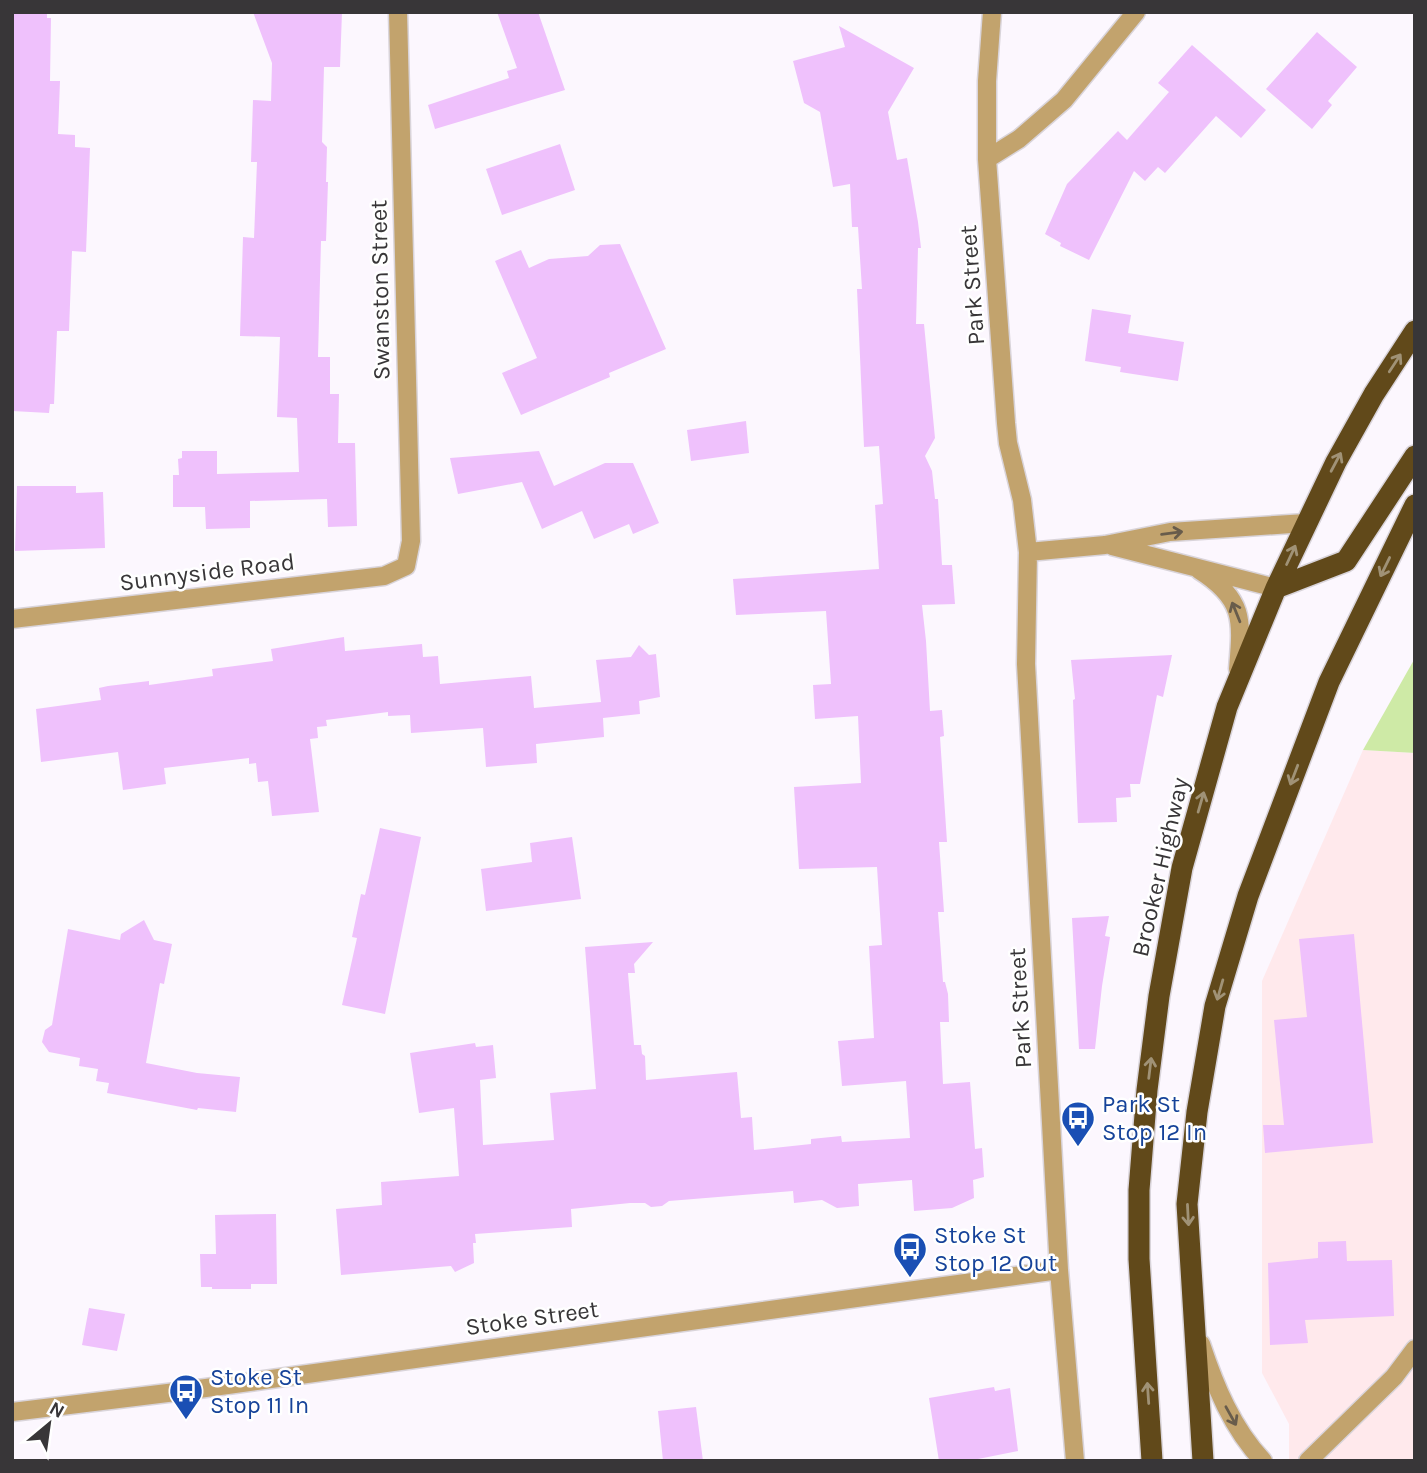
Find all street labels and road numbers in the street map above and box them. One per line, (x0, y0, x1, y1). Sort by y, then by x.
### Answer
street label: Swanston Street (364, 200, 396, 380)
street label: Park Street (954, 224, 990, 346)
street label: Sunnyside Road (118, 547, 296, 597)
street label: Brooker Highway (1126, 775, 1194, 959)
street label: Park Street (1003, 947, 1037, 1069)
street label: Stoke Street (464, 1295, 600, 1341)

